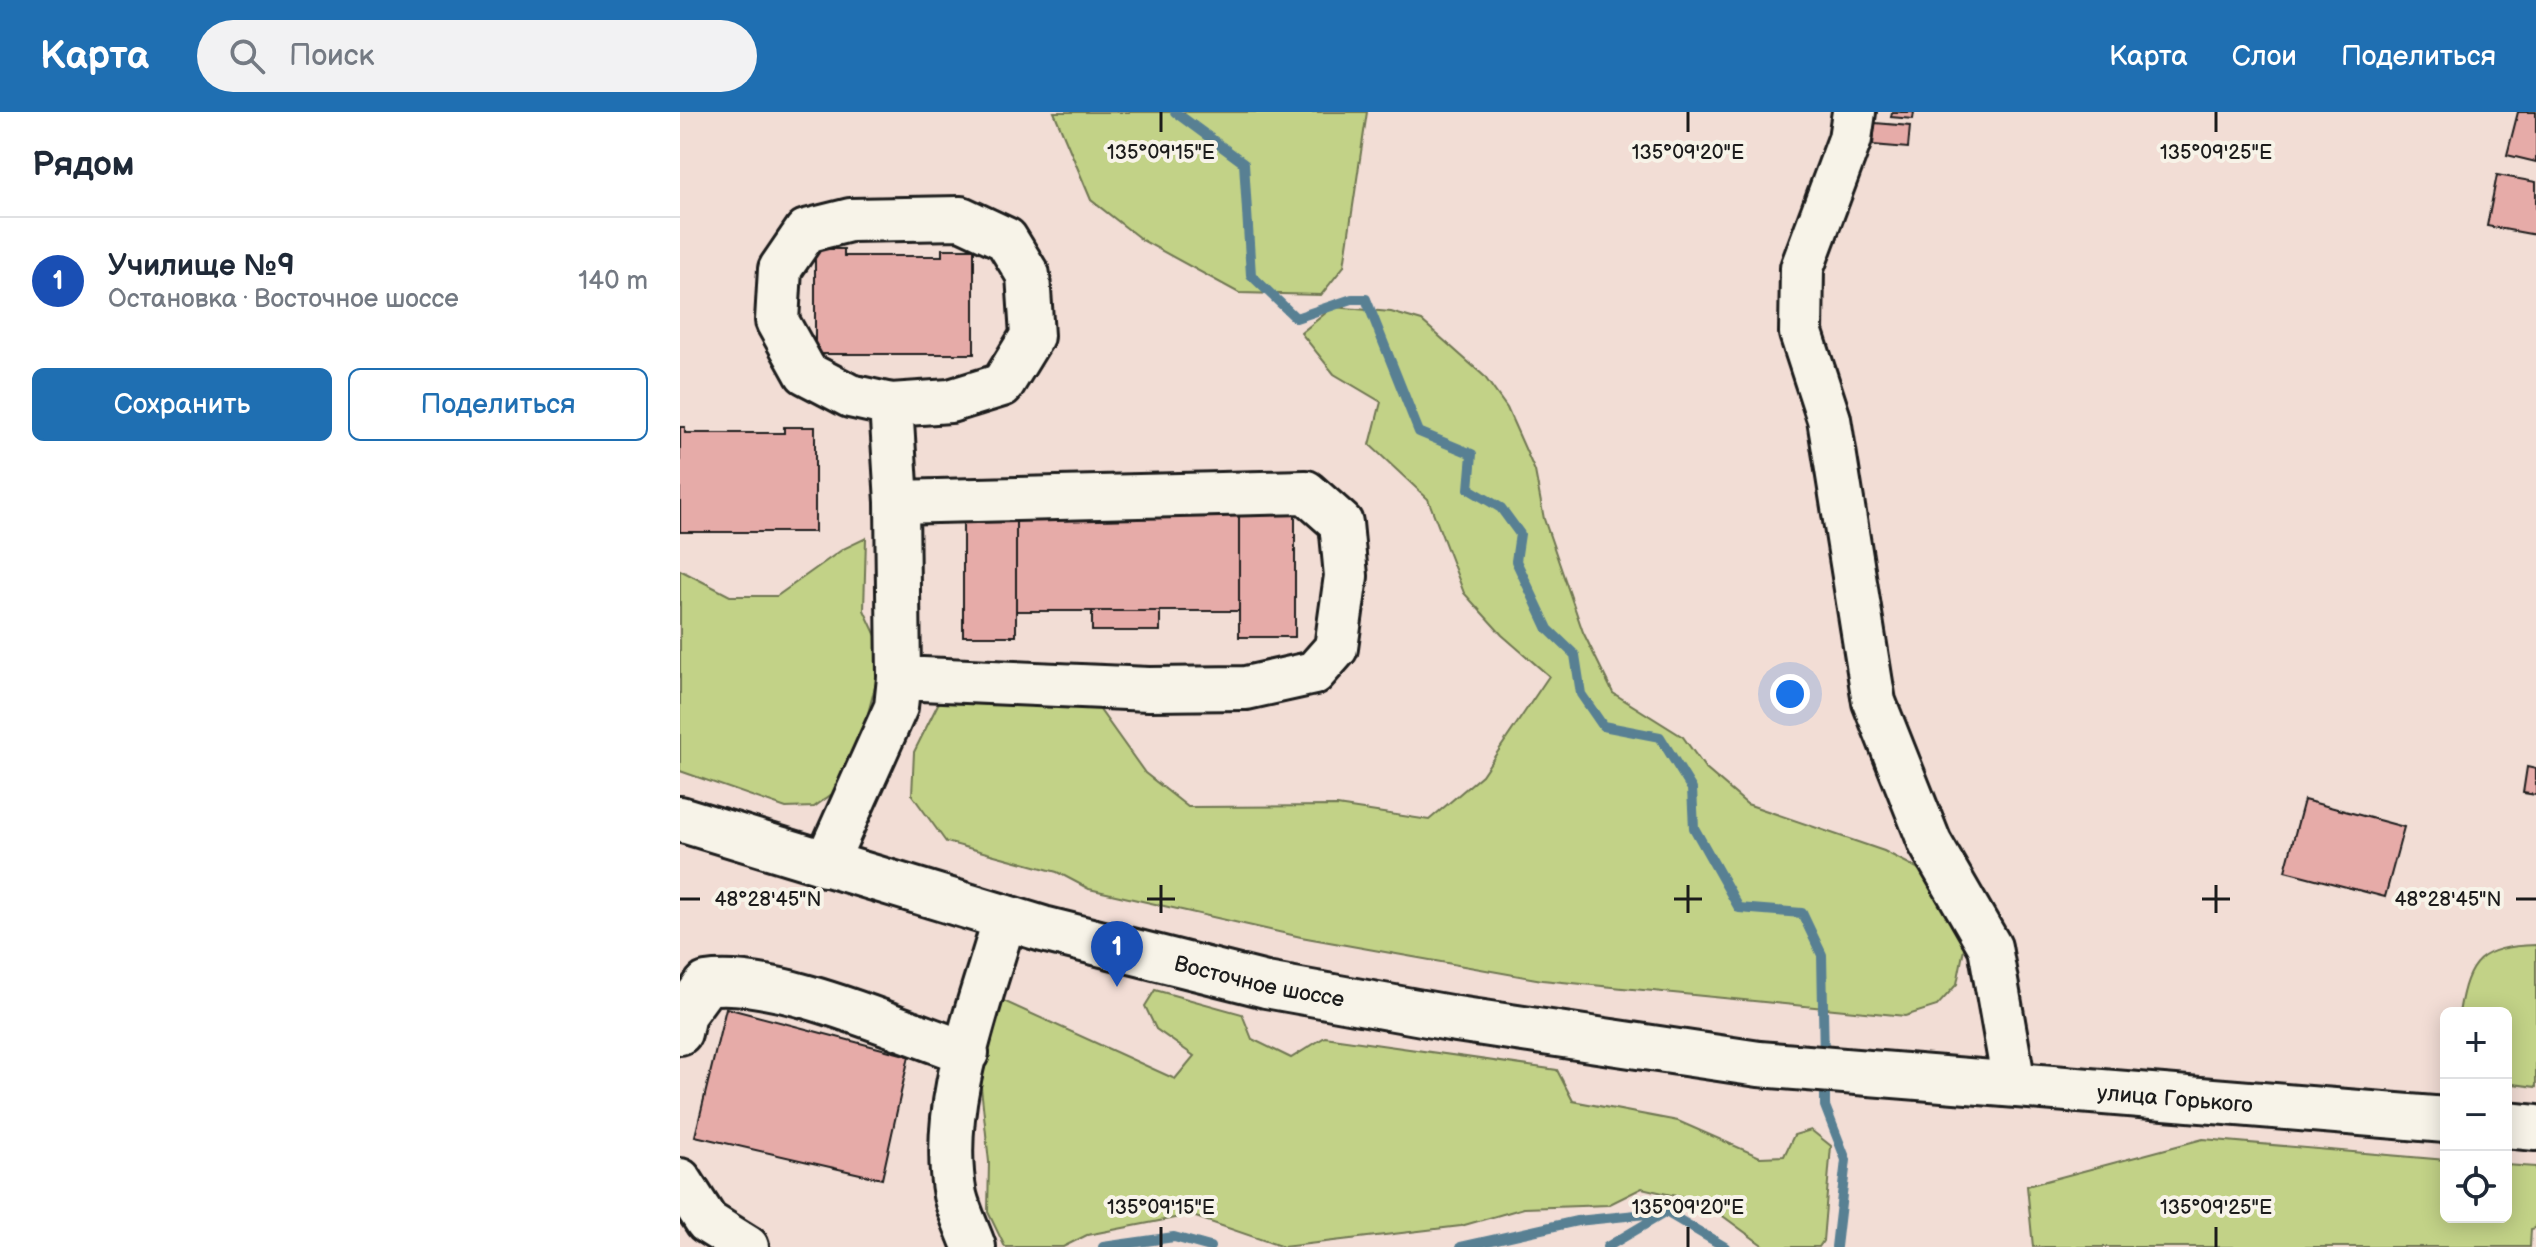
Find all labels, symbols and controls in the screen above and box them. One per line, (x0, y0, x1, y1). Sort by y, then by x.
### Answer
search box (197, 20, 757, 92)
text: Карта (40, 34, 149, 79)
icon: search (225, 34, 269, 78)
text: Поиск (289, 38, 375, 74)
text: Карта (2109, 40, 2188, 73)
text: Слои (2232, 40, 2297, 73)
text: Поделиться (2341, 40, 2496, 73)
text: 135°09'15"E (1107, 141, 1215, 165)
text: 135°09'20"E (1632, 141, 1744, 165)
text: 135°09'25"E (2160, 141, 2272, 165)
text: Рядом (32, 144, 134, 185)
text: Училище №9 (108, 248, 295, 284)
text: 1 (53, 266, 63, 297)
text: 140 m (578, 266, 648, 297)
text: Остановка · Восточное шоссе (108, 284, 459, 315)
button: Сохранить (32, 368, 332, 441)
button: Поделиться (348, 368, 648, 441)
your location (1770, 674, 1810, 714)
text: 48°28'45"N (714, 888, 822, 912)
text: 48°28'45"N (2394, 888, 2502, 912)
pin: 1 (1091, 921, 1143, 987)
street label: Восточное шоссе (1171, 950, 1346, 1014)
map controls (2440, 1007, 2512, 1223)
button: + (2440, 1007, 2512, 1079)
button: − (2440, 1079, 2512, 1151)
street label: улица Горького (2096, 1080, 2254, 1119)
button: locate (2440, 1151, 2512, 1223)
text: 135°09'15"E (1107, 1196, 1215, 1220)
text: 135°09'20"E (1632, 1196, 1744, 1220)
text: 135°09'25"E (2160, 1196, 2272, 1220)

